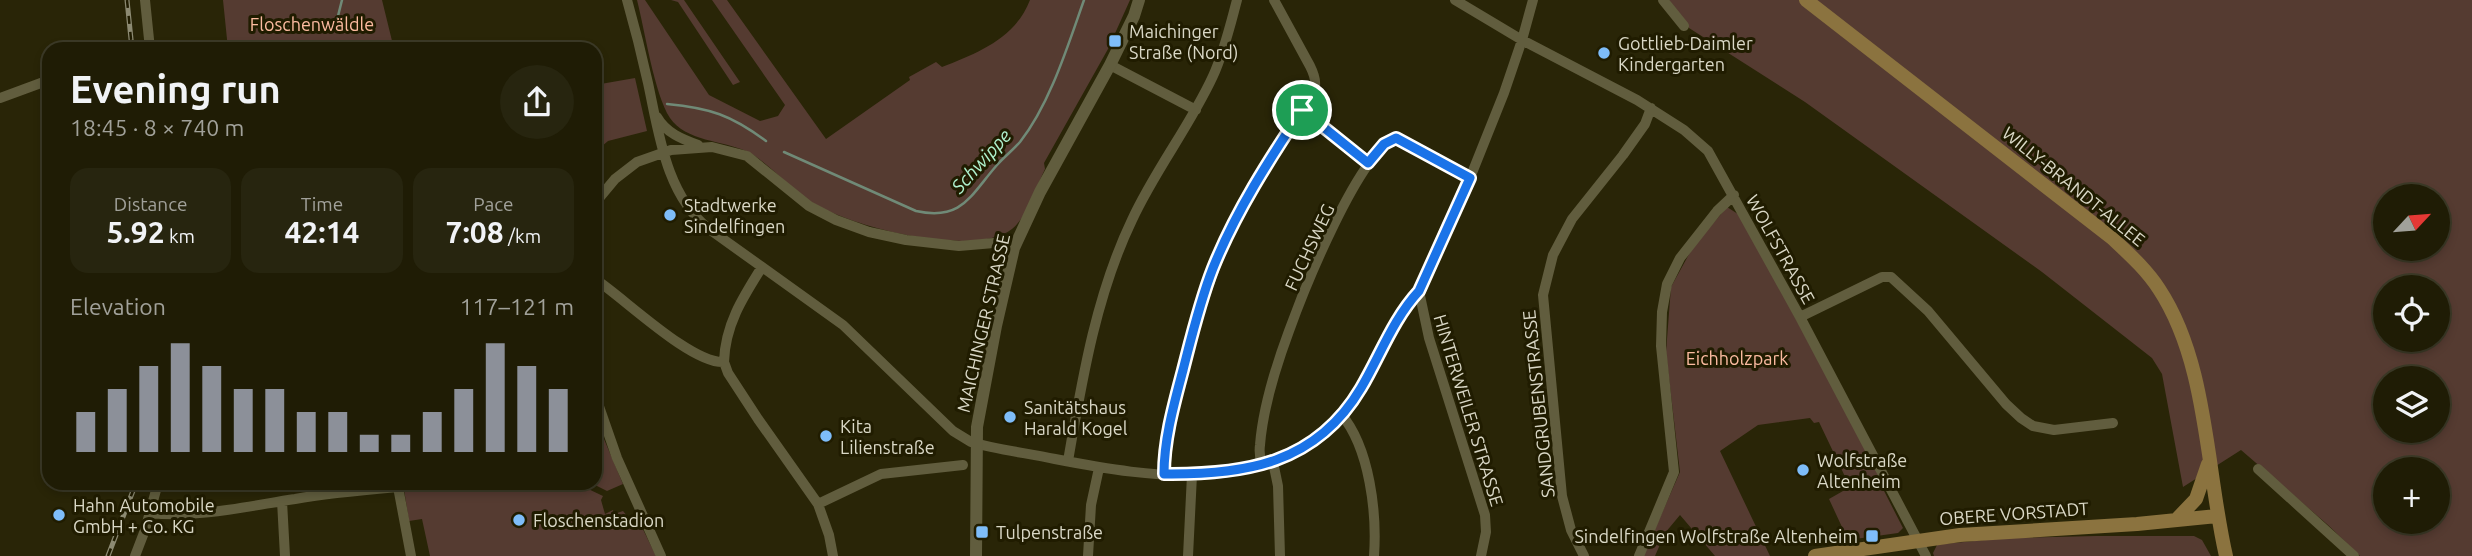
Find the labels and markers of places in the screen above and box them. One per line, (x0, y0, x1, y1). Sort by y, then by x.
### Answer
place label: Maichinger Straße (Nord) (1129, 21, 1239, 63)
marker: Maichinger Straße (Nord) (1107, 33, 1123, 49)
place label: Gottlieb-Daimler Kindergarten (1618, 33, 1753, 74)
marker: Gottlieb-Daimler Kindergarten (1596, 45, 1612, 61)
pin (1272, 80, 1332, 140)
place label: Stadtwerke Sindelfingen (684, 195, 785, 236)
marker: Stadtwerke Sindelfingen (662, 207, 678, 223)
place label: Sanitätshaus Harald Kogel (1024, 397, 1128, 438)
marker: Sanitätshaus Harald Kogel (1002, 409, 1018, 425)
place label: Kita Lilienstraße (840, 416, 935, 457)
marker: Kita Lilienstraße (818, 428, 834, 444)
place label: Wolfstraße Altenheim (1817, 450, 1907, 491)
marker: Wolfstraße Altenheim (1795, 462, 1811, 478)
place label: Hahn Automobile GmbH + Co. KG (73, 495, 215, 536)
marker: Hahn Automobile GmbH + Co. KG (51, 507, 67, 523)
place label: Floschenstadion (533, 510, 664, 530)
marker: Floschenstadion (511, 512, 527, 528)
place label: Tulpenstraße (996, 522, 1103, 542)
marker: Tulpenstraße (974, 524, 990, 540)
place label: Sindelfingen Wolfstraße Altenheim (1574, 526, 1858, 546)
marker: Sindelfingen Wolfstraße Altenheim (1864, 528, 1880, 544)

